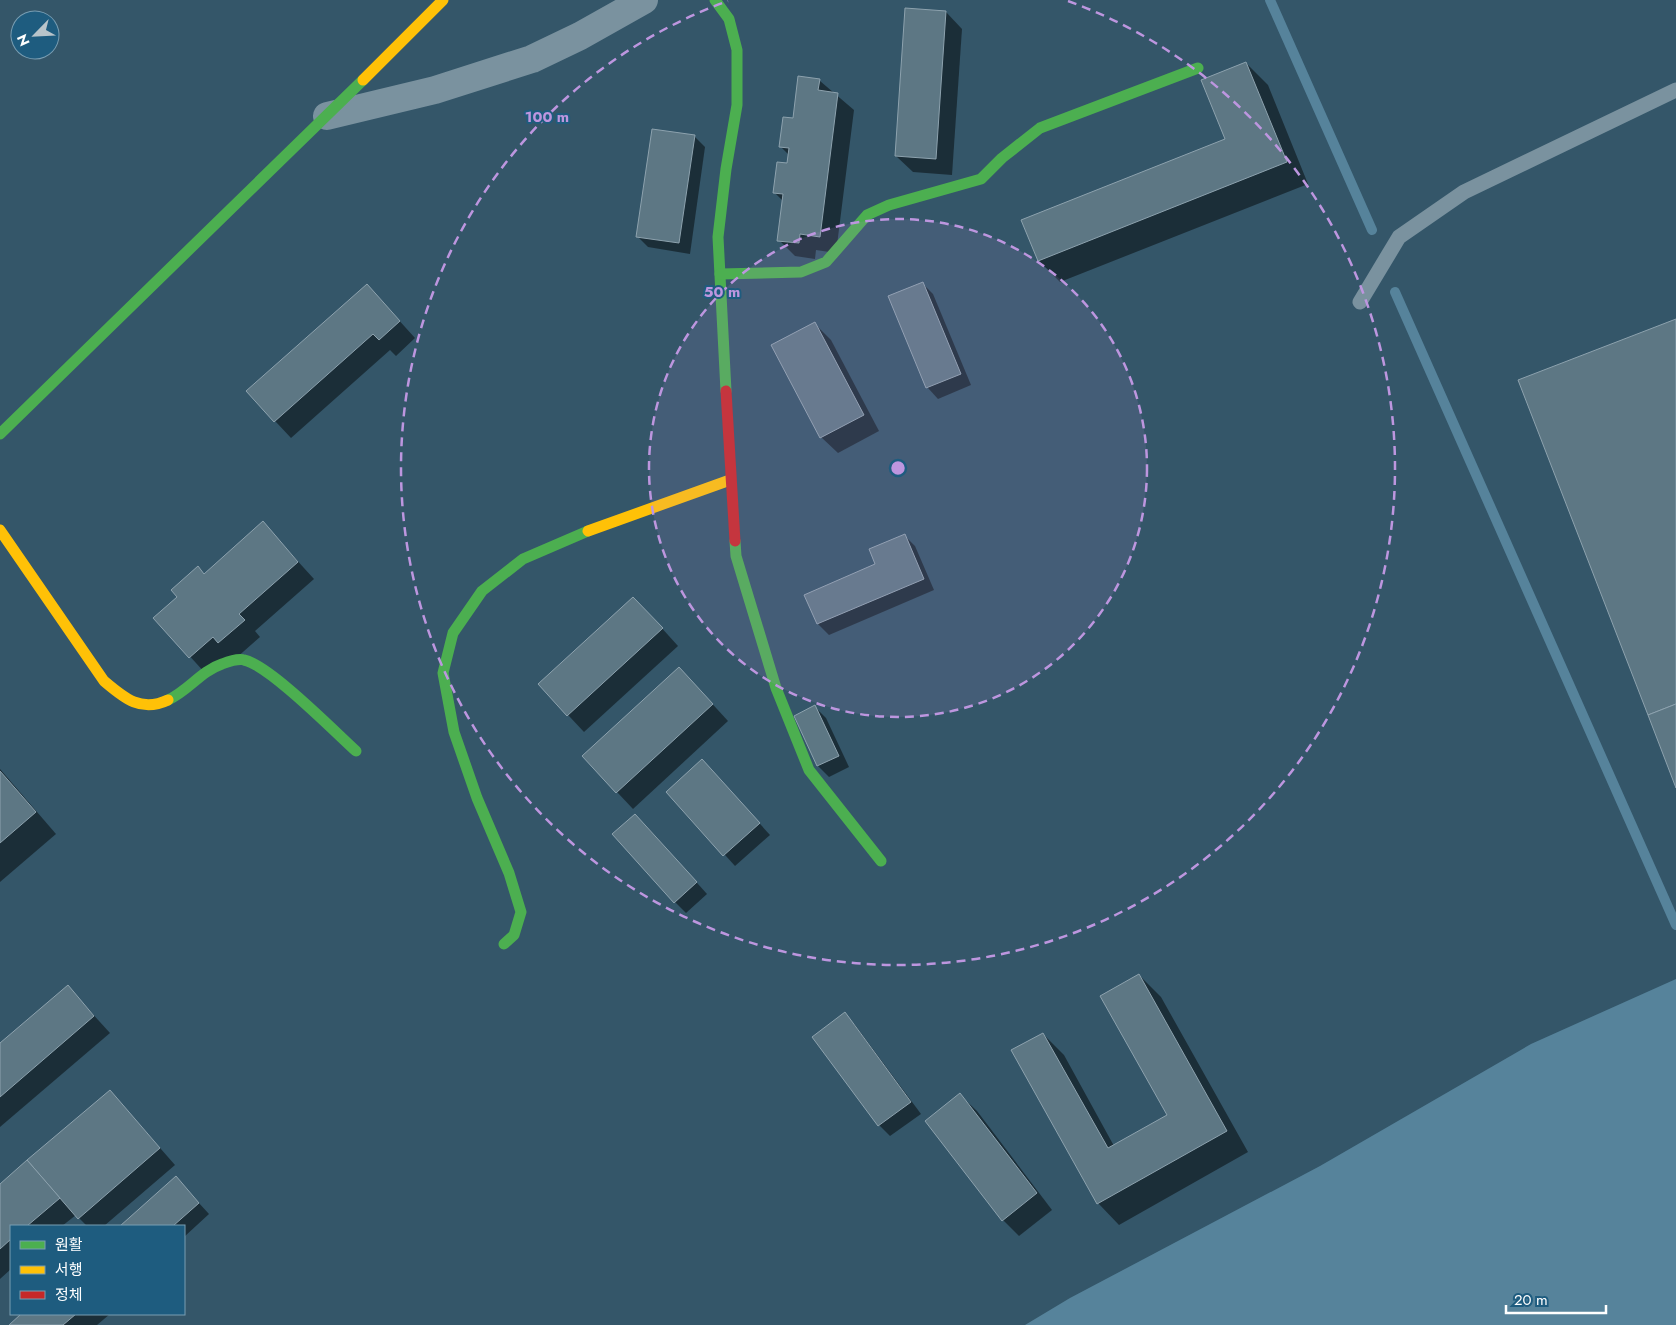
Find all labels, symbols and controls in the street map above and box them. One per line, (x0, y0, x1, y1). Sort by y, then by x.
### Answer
north arrow (10, 10, 60, 60)
text: N (12, 31, 35, 49)
text: 100 m (525, 106, 569, 128)
text: 50 m (704, 281, 740, 303)
centre of rings (889, 459, 907, 477)
legend (10, 1225, 185, 1315)
text: 원활 (55, 1234, 83, 1256)
text: 서행 (55, 1259, 83, 1281)
scale bar (1506, 1282, 1606, 1314)
text: 정체 (55, 1284, 83, 1306)
text: 20 m (1514, 1289, 1548, 1311)

